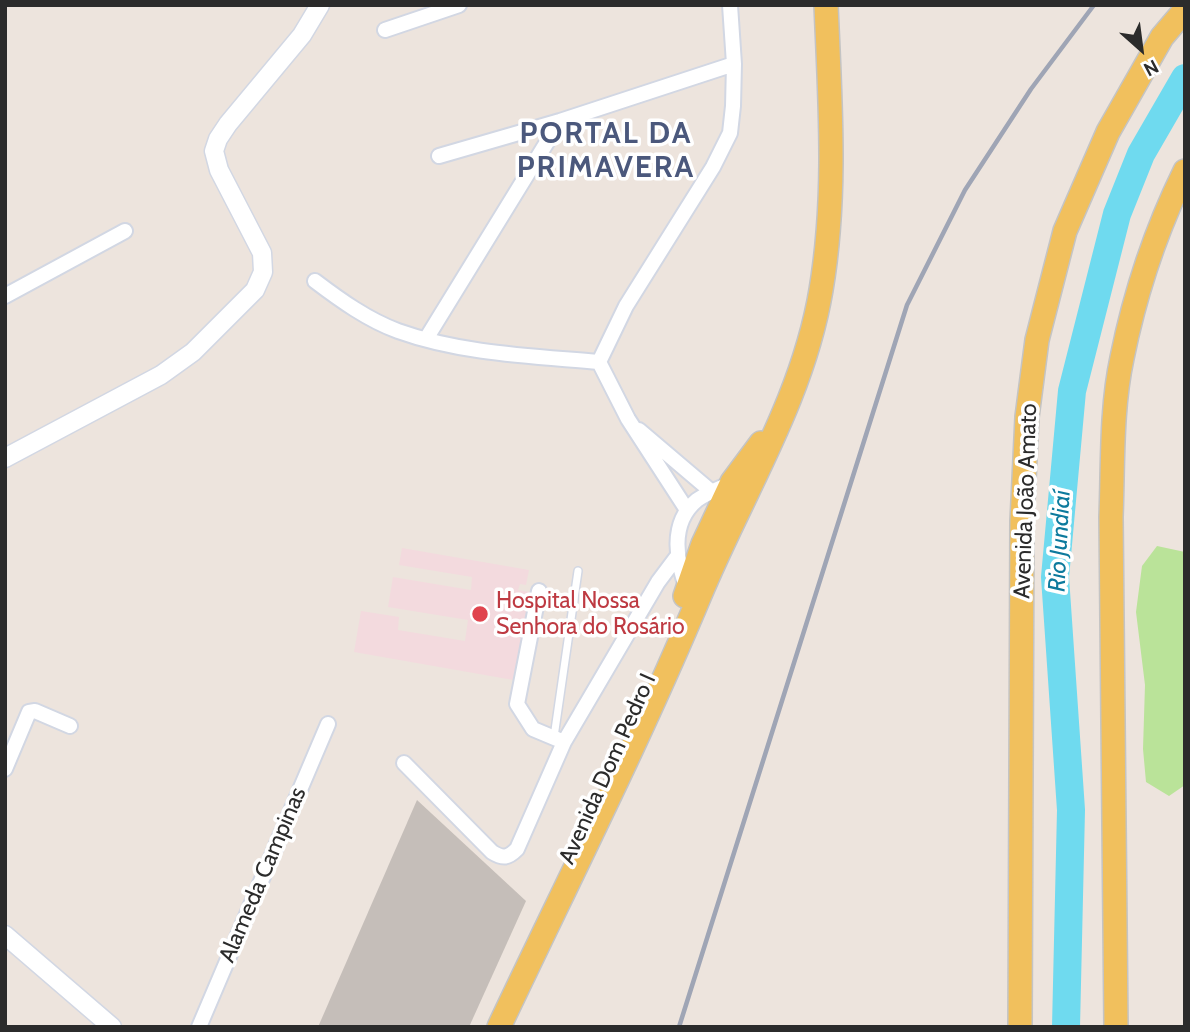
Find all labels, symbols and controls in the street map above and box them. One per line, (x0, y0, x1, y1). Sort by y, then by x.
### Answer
north arrow (1106, 14, 1176, 84)
text: N (1140, 55, 1162, 81)
district label: PORTAL DA PRIMAVERA (518, 116, 694, 186)
street label: Avenida João Amato (1009, 403, 1043, 599)
water label: Rio Jundiaí (1043, 489, 1077, 593)
place label: Hospital Nossa Senhora do Rosário (496, 587, 685, 641)
marker: Hospital Nossa Senhora do Rosário (470, 604, 490, 624)
street label: Avenida Dom Pedro I (554, 669, 662, 869)
street label: Alameda Campinas (214, 783, 312, 967)

